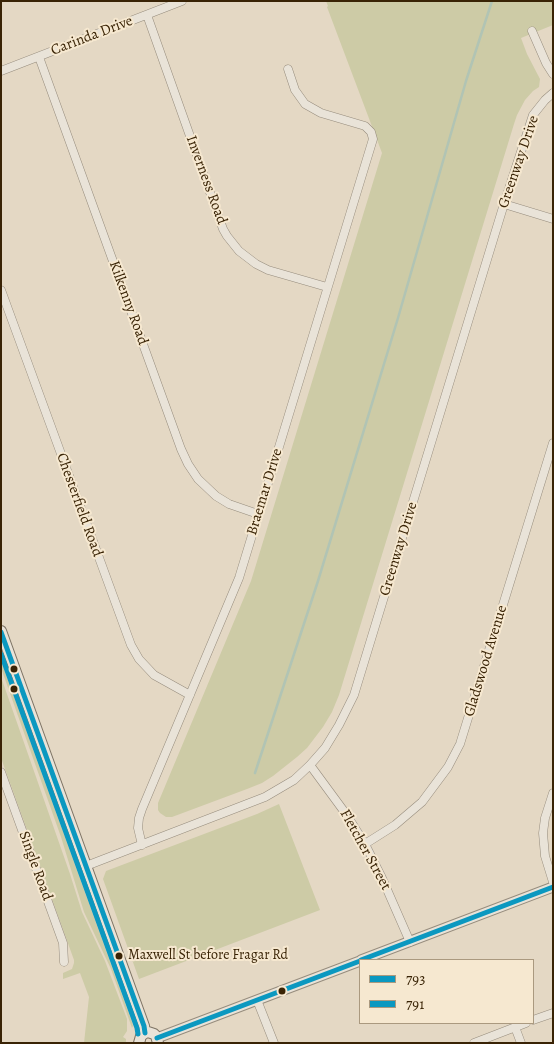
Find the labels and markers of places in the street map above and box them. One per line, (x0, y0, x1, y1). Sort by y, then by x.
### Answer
unlabelled marker (9, 664, 19, 674)
unlabelled marker (9, 684, 19, 694)
place label: Maxwell St before Fragar Rd (128, 948, 288, 964)
marker: Maxwell St before Fragar Rd (114, 951, 124, 961)
unlabelled marker (277, 986, 287, 996)

